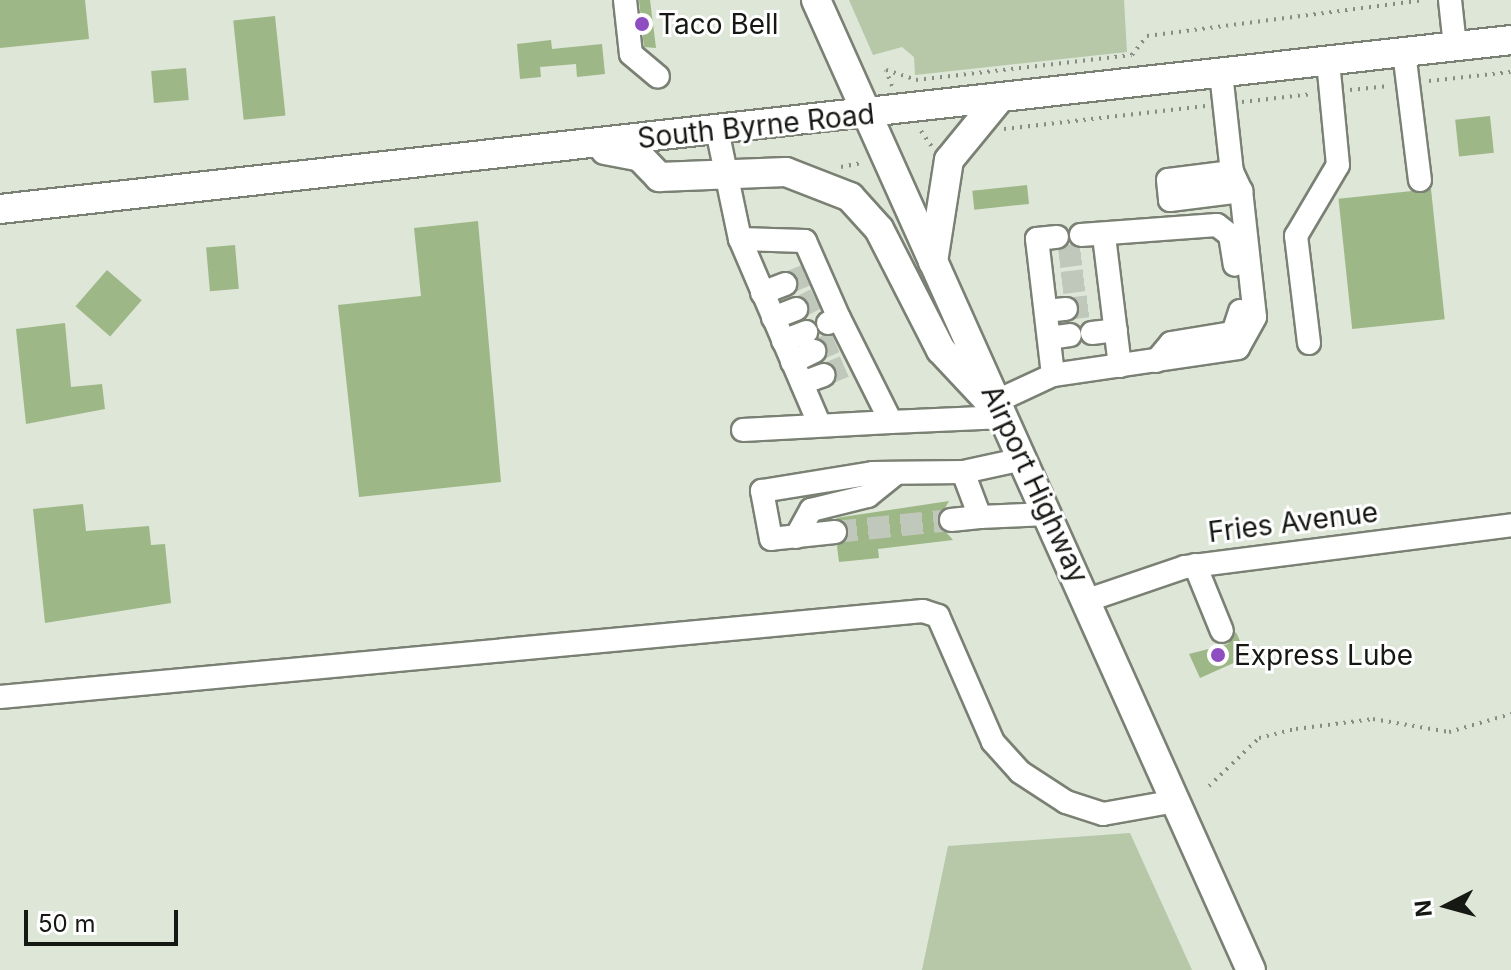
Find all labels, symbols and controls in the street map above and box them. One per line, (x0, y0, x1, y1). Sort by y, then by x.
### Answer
place label: Taco Bell (658, 7, 779, 41)
marker: Taco Bell (633, 15, 651, 33)
street label: South Byrne Road (636, 97, 876, 155)
street label: Airport Highway (974, 380, 1096, 588)
street label: Fries Avenue (1206, 495, 1380, 549)
place label: Express Lube (1234, 638, 1413, 672)
marker: Express Lube (1209, 646, 1227, 664)
north arrow (1407, 866, 1487, 946)
scale bar (28, 894, 182, 944)
text: N (1409, 899, 1437, 918)
text: 50 m (38, 909, 96, 938)

